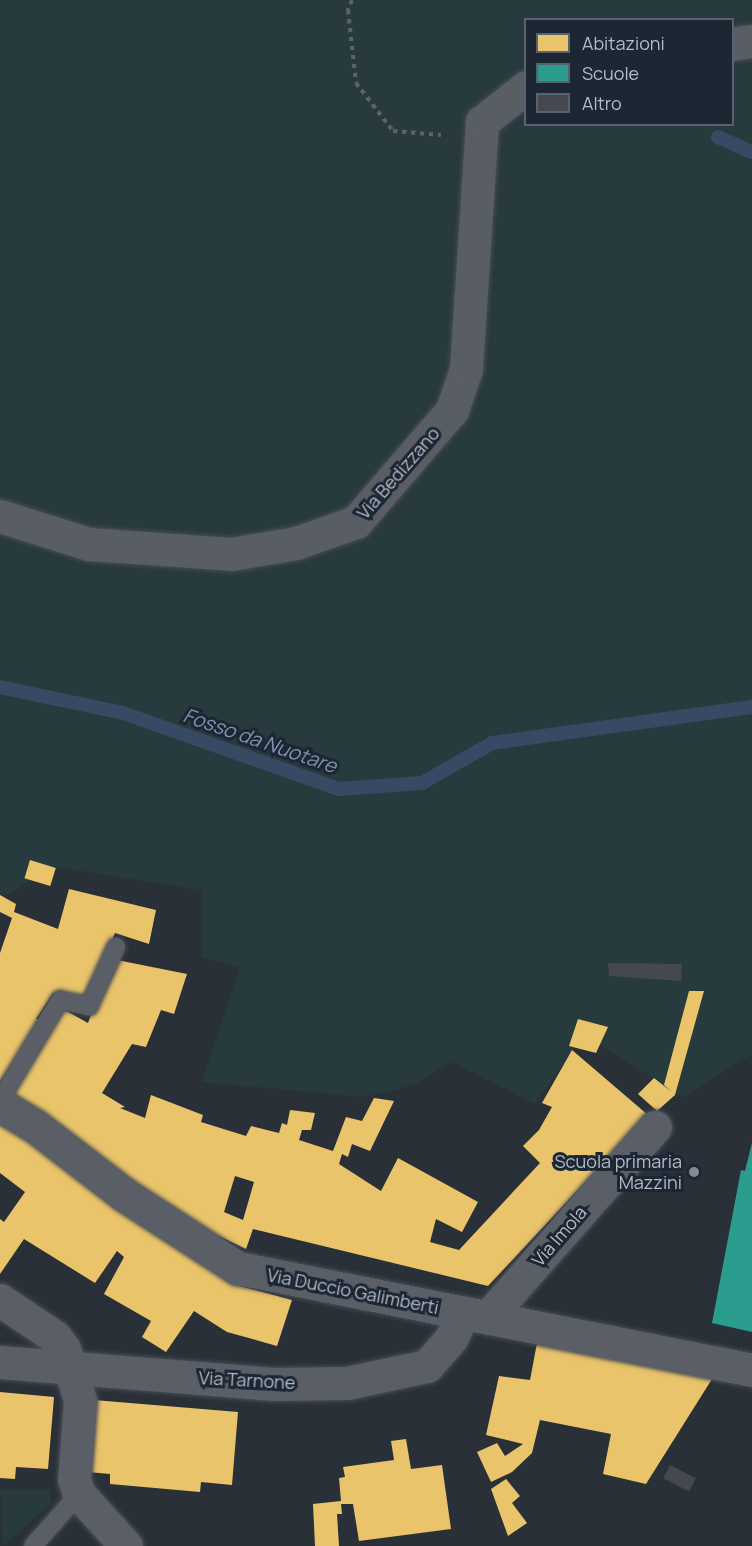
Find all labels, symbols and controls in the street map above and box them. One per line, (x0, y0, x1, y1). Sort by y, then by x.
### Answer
legend (524, 18, 734, 126)
text: Abitazioni (582, 31, 665, 55)
text: Scuole (582, 61, 639, 85)
text: Altro (582, 91, 622, 115)
street label: Via Bedizzano (352, 423, 444, 523)
water label: Fosso da Nuotare (180, 703, 340, 777)
place label: Scuola primaria Mazzini (554, 1151, 682, 1194)
marker: Scuola primaria Mazzini (687, 1165, 701, 1179)
street label: Via Imola (527, 1202, 591, 1270)
street label: Via Duccio Galimberti (265, 1264, 441, 1318)
street label: Via Tarnone (198, 1367, 296, 1393)

